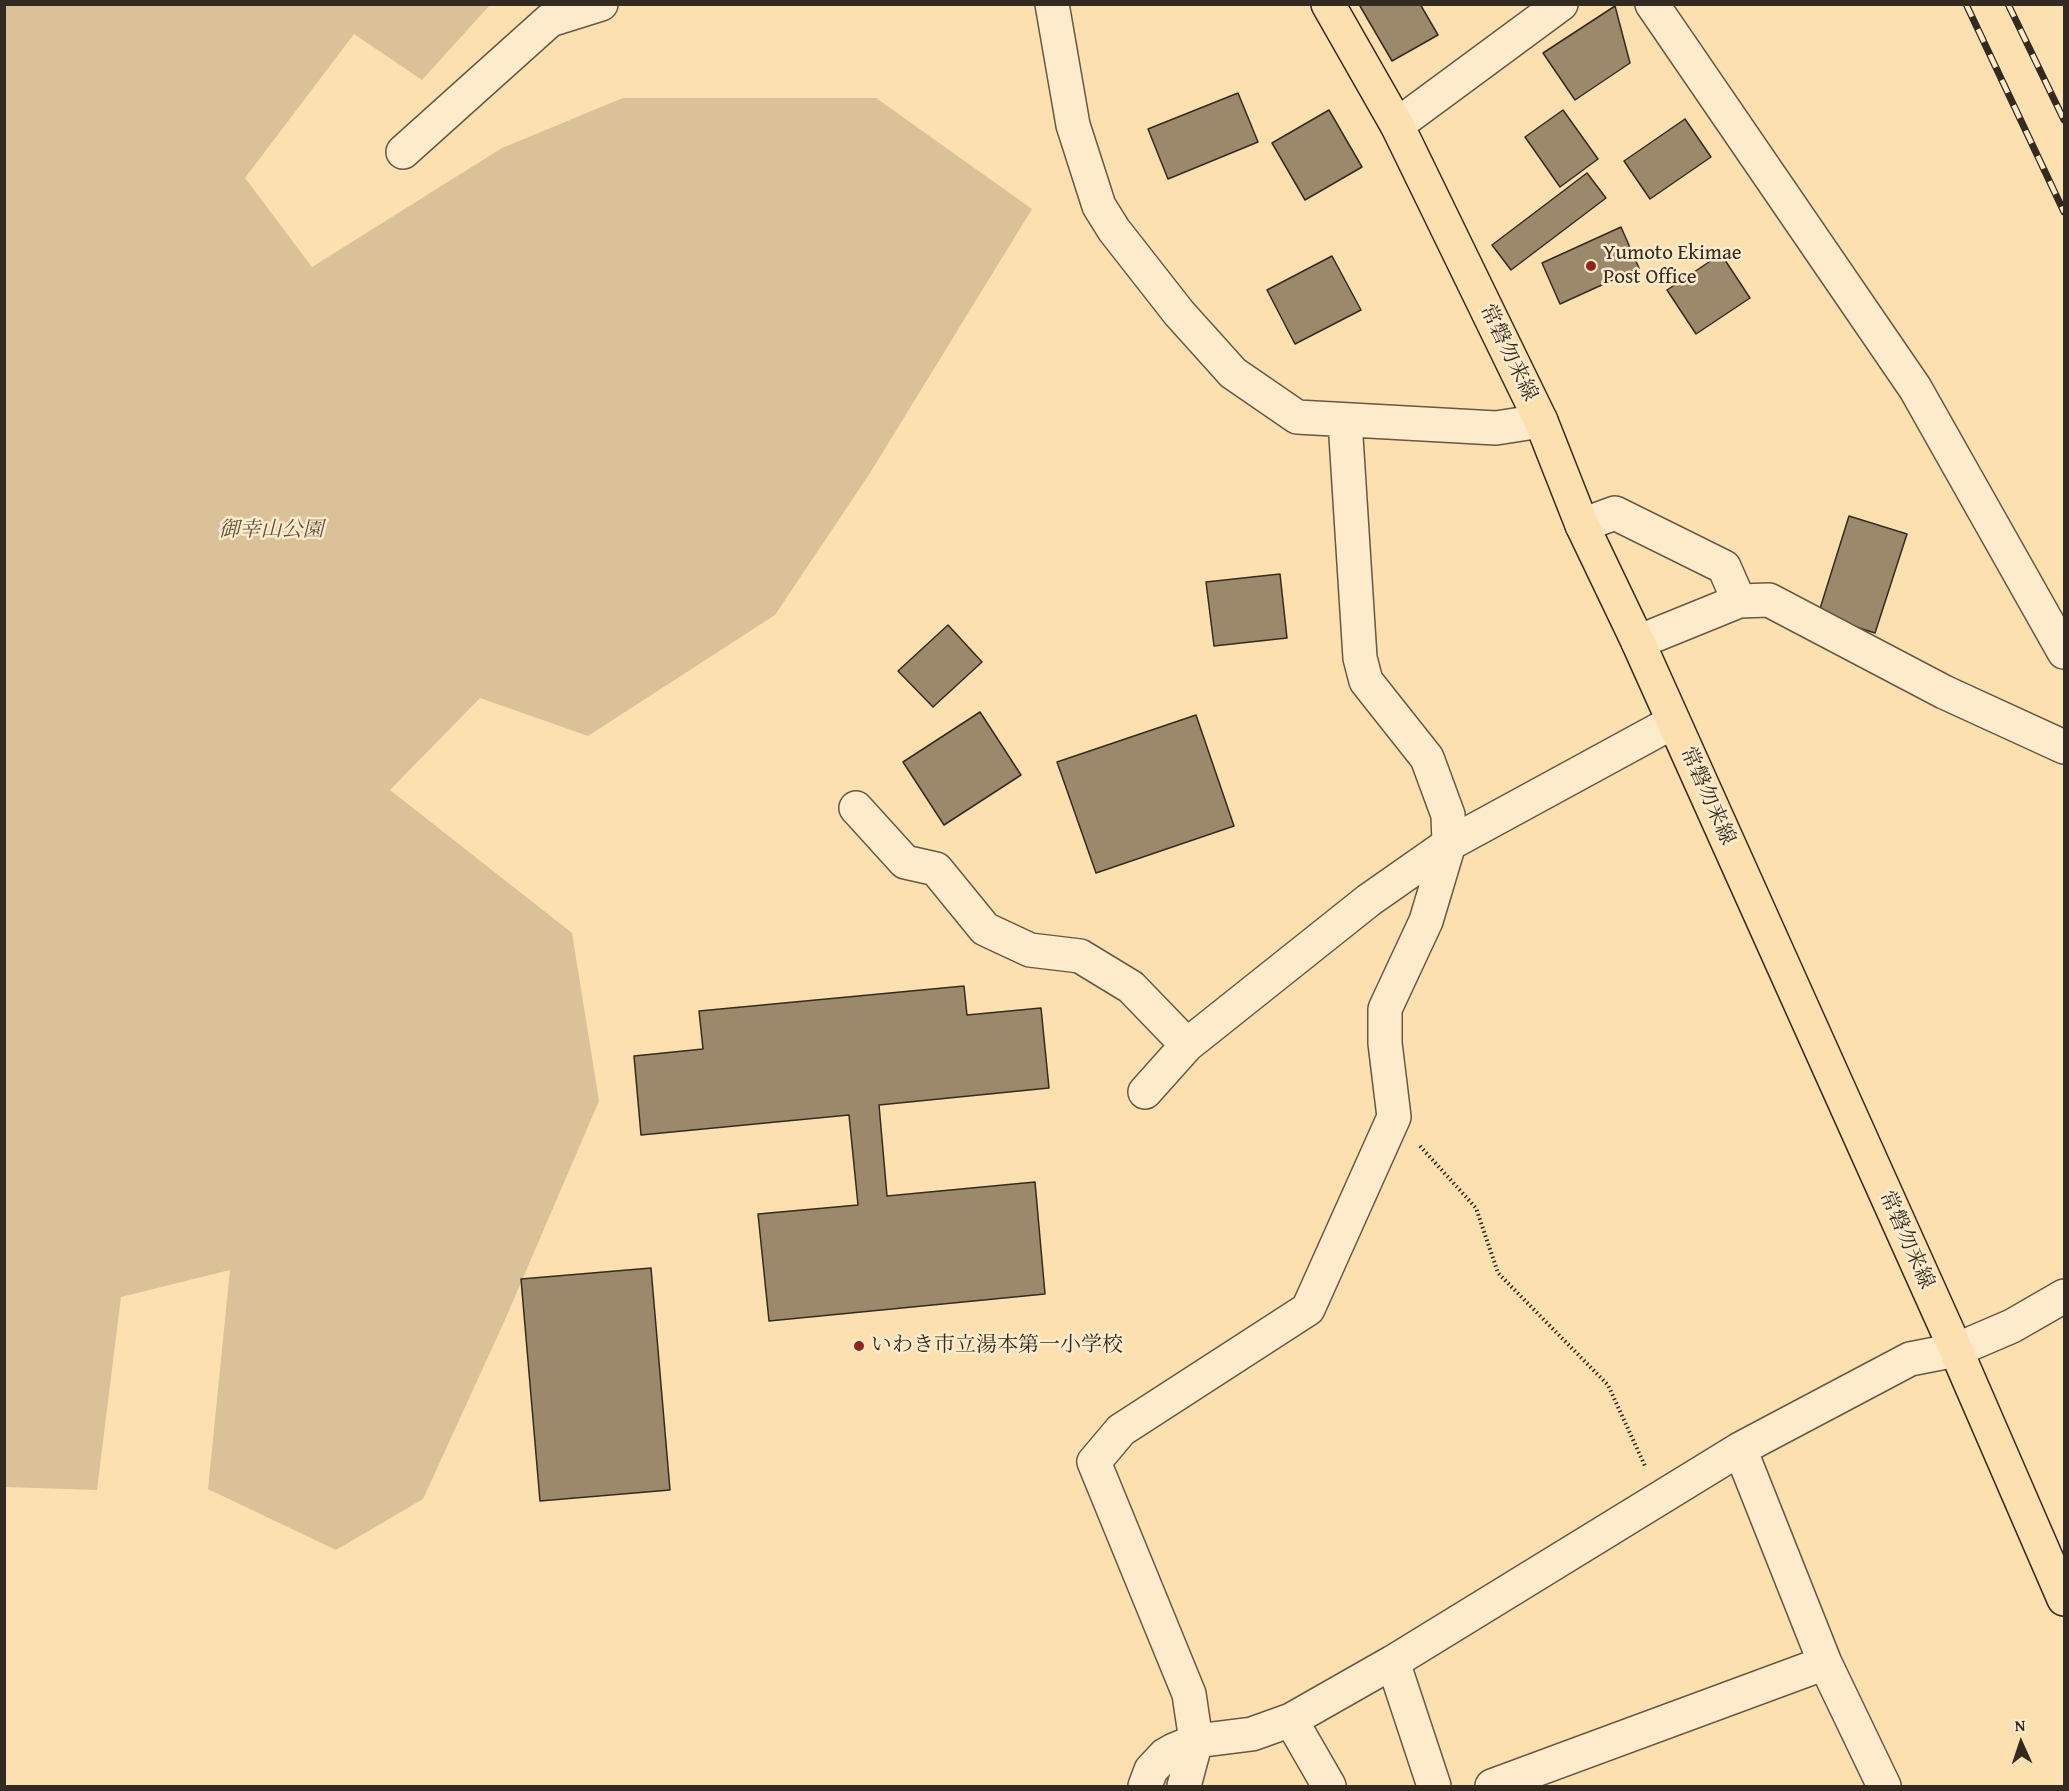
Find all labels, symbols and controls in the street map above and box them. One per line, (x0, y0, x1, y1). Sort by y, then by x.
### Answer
place label: Yumoto Ekimae Post Office (1603, 241, 1742, 291)
marker: Yumoto Ekimae Post Office (1584, 259, 1598, 273)
street label: 常磐勿来線 (1474, 300, 1542, 406)
park label: 御幸山公園 (219, 518, 323, 544)
street label: 常磐勿来線 (1674, 743, 1740, 849)
street label: 常磐勿来線 (1873, 1187, 1939, 1293)
place label: いわき市立湯本第一小学校 (871, 1333, 1123, 1359)
marker: いわき市立湯本第一小学校 (852, 1339, 866, 1353)
north arrow (1991, 1713, 2051, 1773)
text: N (2014, 1713, 2026, 1737)

